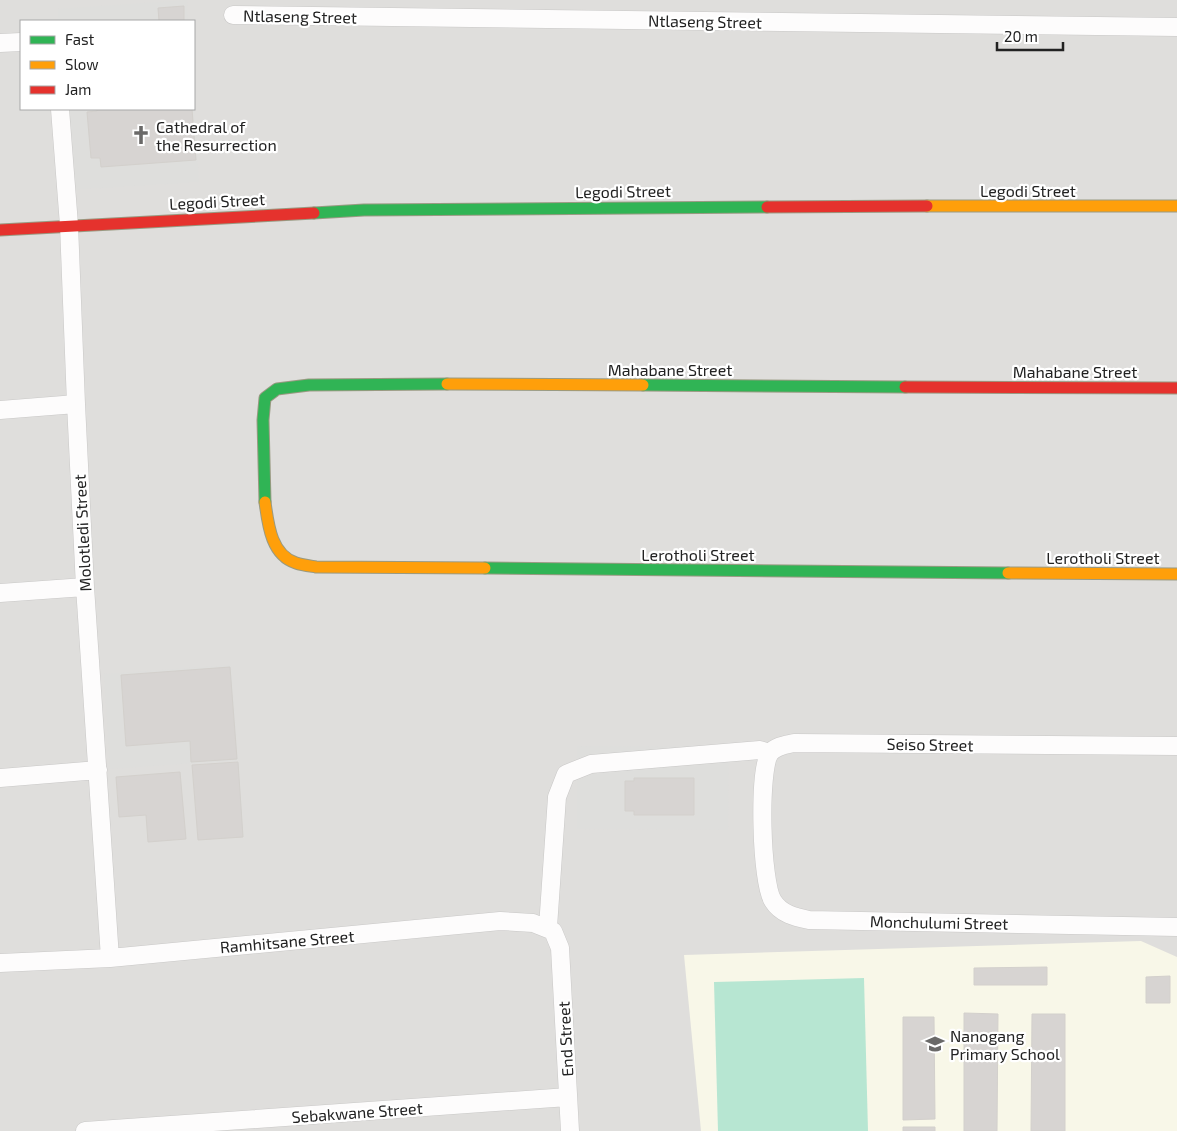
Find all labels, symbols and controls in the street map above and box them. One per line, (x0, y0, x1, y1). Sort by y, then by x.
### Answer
street label: Ntlaseng Street (243, 6, 357, 26)
street label: Ntlaseng Street (648, 11, 762, 31)
legend (20, 20, 195, 110)
scale bar (997, 20, 1063, 52)
text: 20 m (1004, 27, 1038, 45)
text: Fast (65, 30, 95, 48)
text: Slow (65, 55, 99, 73)
text: Jam (65, 80, 91, 98)
place label: Cathedral of the Resurrection (156, 117, 277, 154)
church icon: Cathedral of the Resurrection (130, 124, 152, 146)
street label: Legodi Street (575, 181, 671, 201)
street label: Legodi Street (980, 181, 1076, 200)
street label: Legodi Street (169, 189, 265, 213)
street label: Mahabane Street (608, 360, 732, 379)
street label: Mahabane Street (1013, 362, 1137, 381)
street label: Molotledi Street (69, 474, 95, 592)
street label: Lerotholi Street (641, 545, 755, 564)
street label: Lerotholi Street (1046, 548, 1160, 567)
street label: Seiso Street (886, 734, 974, 754)
street label: Monchulumi Street (870, 911, 1008, 933)
street label: Ramhitsane Street (219, 926, 355, 956)
street label: End Street (554, 1001, 576, 1077)
place label: Nanogang Primary School (950, 1026, 1060, 1063)
school or university icon: Nanogang Primary School (924, 1033, 946, 1055)
street label: Sebakwane Street (291, 1098, 423, 1126)

